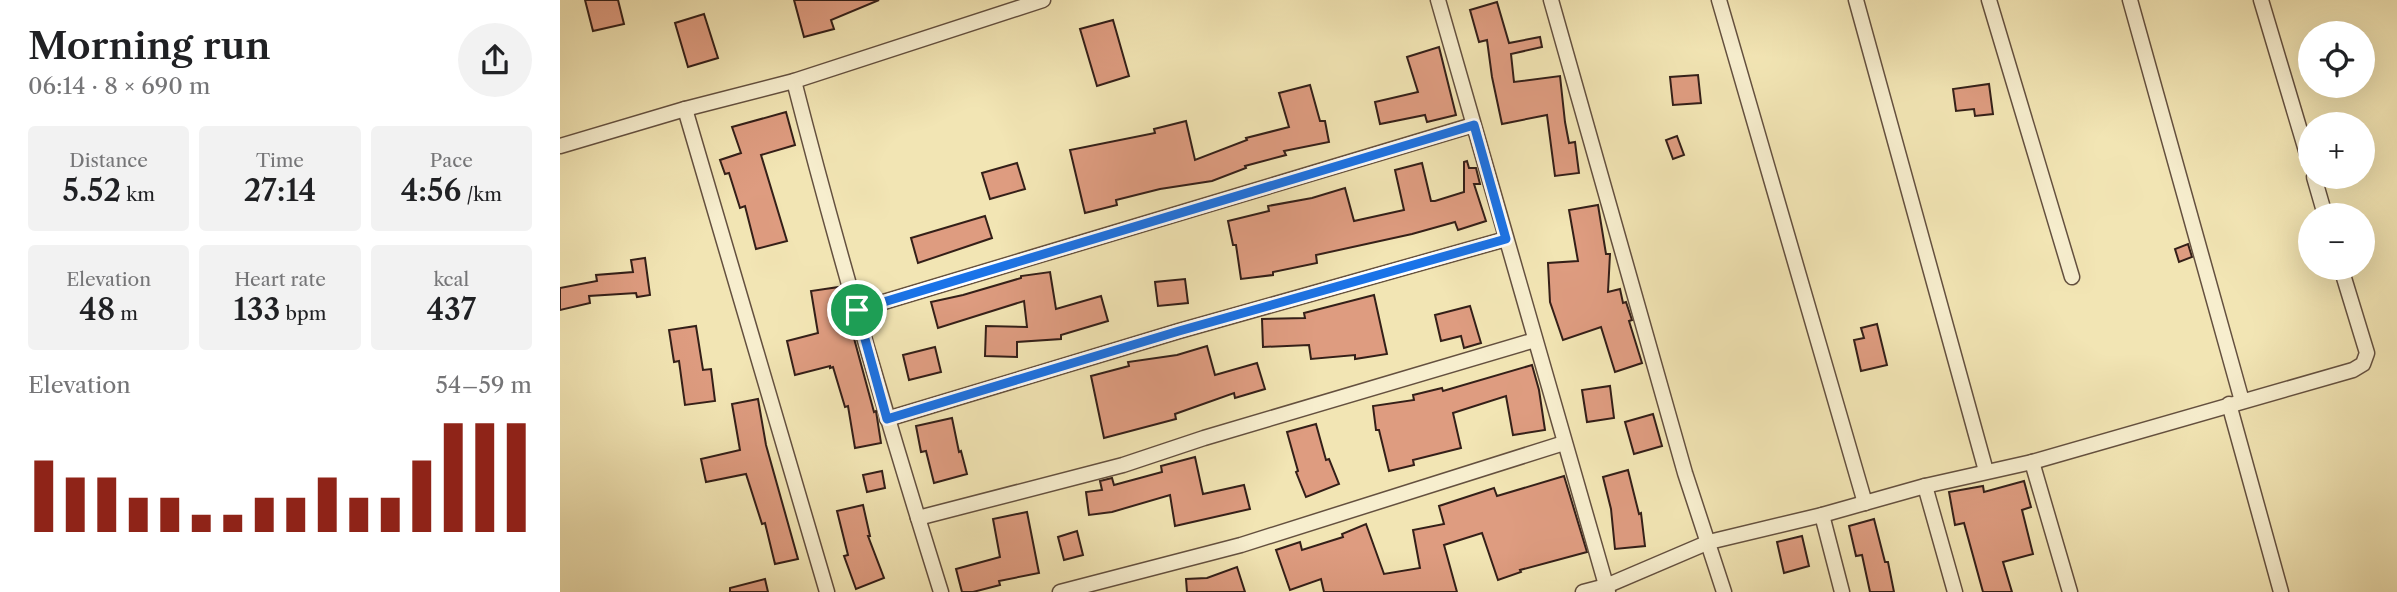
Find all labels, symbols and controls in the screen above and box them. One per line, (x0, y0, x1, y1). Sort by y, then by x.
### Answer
map controls (2298, 21, 2375, 280)
button: locate (2298, 21, 2375, 98)
text: Morning run (28, 22, 271, 69)
button: share (458, 23, 532, 97)
text: 06:14 · 8 × 690 m (28, 72, 210, 100)
button: + (2298, 112, 2375, 189)
text: Distance (69, 149, 148, 172)
text: Time (256, 149, 304, 172)
text: Pace (430, 149, 473, 172)
text: 5.52 (62, 172, 121, 209)
text: 27:14 (244, 172, 316, 209)
text: 4:56 (401, 172, 461, 209)
text: km (121, 183, 155, 206)
text: /km (461, 183, 502, 206)
button: − (2298, 203, 2375, 280)
text: Elevation (66, 268, 151, 291)
text: Heart rate (234, 268, 326, 291)
text: kcal (433, 268, 469, 291)
pin (827, 280, 887, 340)
text: 48 (79, 291, 115, 328)
text: 133 (234, 291, 280, 328)
text: 437 (426, 291, 476, 328)
icon: arrive (838, 291, 876, 329)
text: m (115, 302, 138, 325)
text: bpm (280, 302, 326, 325)
text: Elevation (28, 371, 131, 399)
text: 54–59 m (436, 371, 532, 399)

